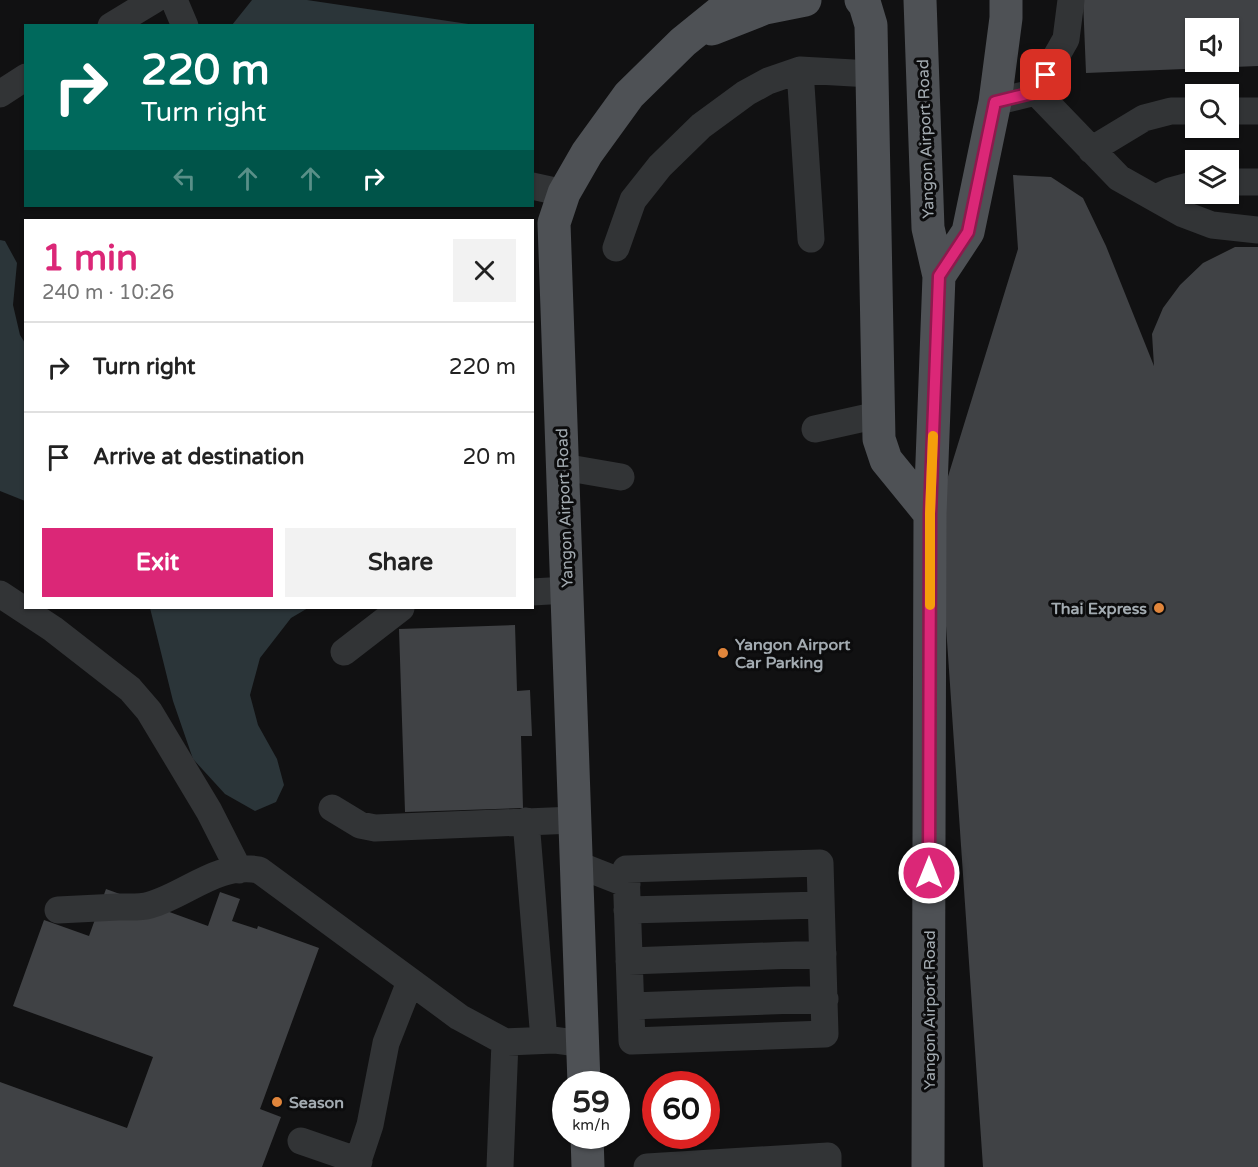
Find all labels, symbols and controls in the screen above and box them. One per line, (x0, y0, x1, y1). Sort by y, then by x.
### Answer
map controls (1185, 18, 1239, 204)
button: sound (1185, 18, 1239, 72)
text: 220 m (141, 45, 270, 96)
icon: right (42, 48, 120, 126)
pin (1020, 49, 1071, 100)
icon: arrive (1029, 58, 1062, 91)
street label: Yangon Airport Road (913, 59, 939, 219)
button: search (1185, 84, 1239, 138)
text: Turn right (141, 96, 267, 129)
button: layers (1185, 150, 1239, 204)
icon: left (168, 162, 201, 195)
icon: ahead (231, 162, 264, 195)
icon: ahead (294, 162, 327, 195)
icon: right (357, 162, 390, 195)
text: 1 min (42, 237, 138, 280)
button: close (453, 239, 516, 302)
text: 240 m · 10:26 (42, 281, 174, 305)
icon: right (42, 351, 75, 384)
text: Turn right (93, 354, 195, 380)
text: 220 m (449, 354, 516, 380)
street label: Yangon Airport Road (552, 428, 578, 588)
icon: arrive (42, 441, 75, 474)
text: Arrive at destination (93, 444, 304, 470)
text: 20 m (462, 444, 516, 470)
button: Exit (42, 528, 273, 597)
button: Share (285, 528, 516, 597)
place label: Thai Express (1050, 599, 1147, 619)
marker: Thai Express (1152, 601, 1166, 615)
place label: Yangon Airport Car Parking (735, 635, 851, 673)
marker: Yangon Airport Car Parking (716, 646, 730, 660)
position arrow (897, 841, 961, 905)
street label: Yangon Airport Road (920, 930, 940, 1090)
speed limit sign: 60 (642, 1071, 720, 1149)
text: 59 (572, 1084, 610, 1121)
place label: Season (289, 1093, 344, 1113)
marker: Season (270, 1095, 284, 1109)
text: km/h (572, 1116, 610, 1134)

